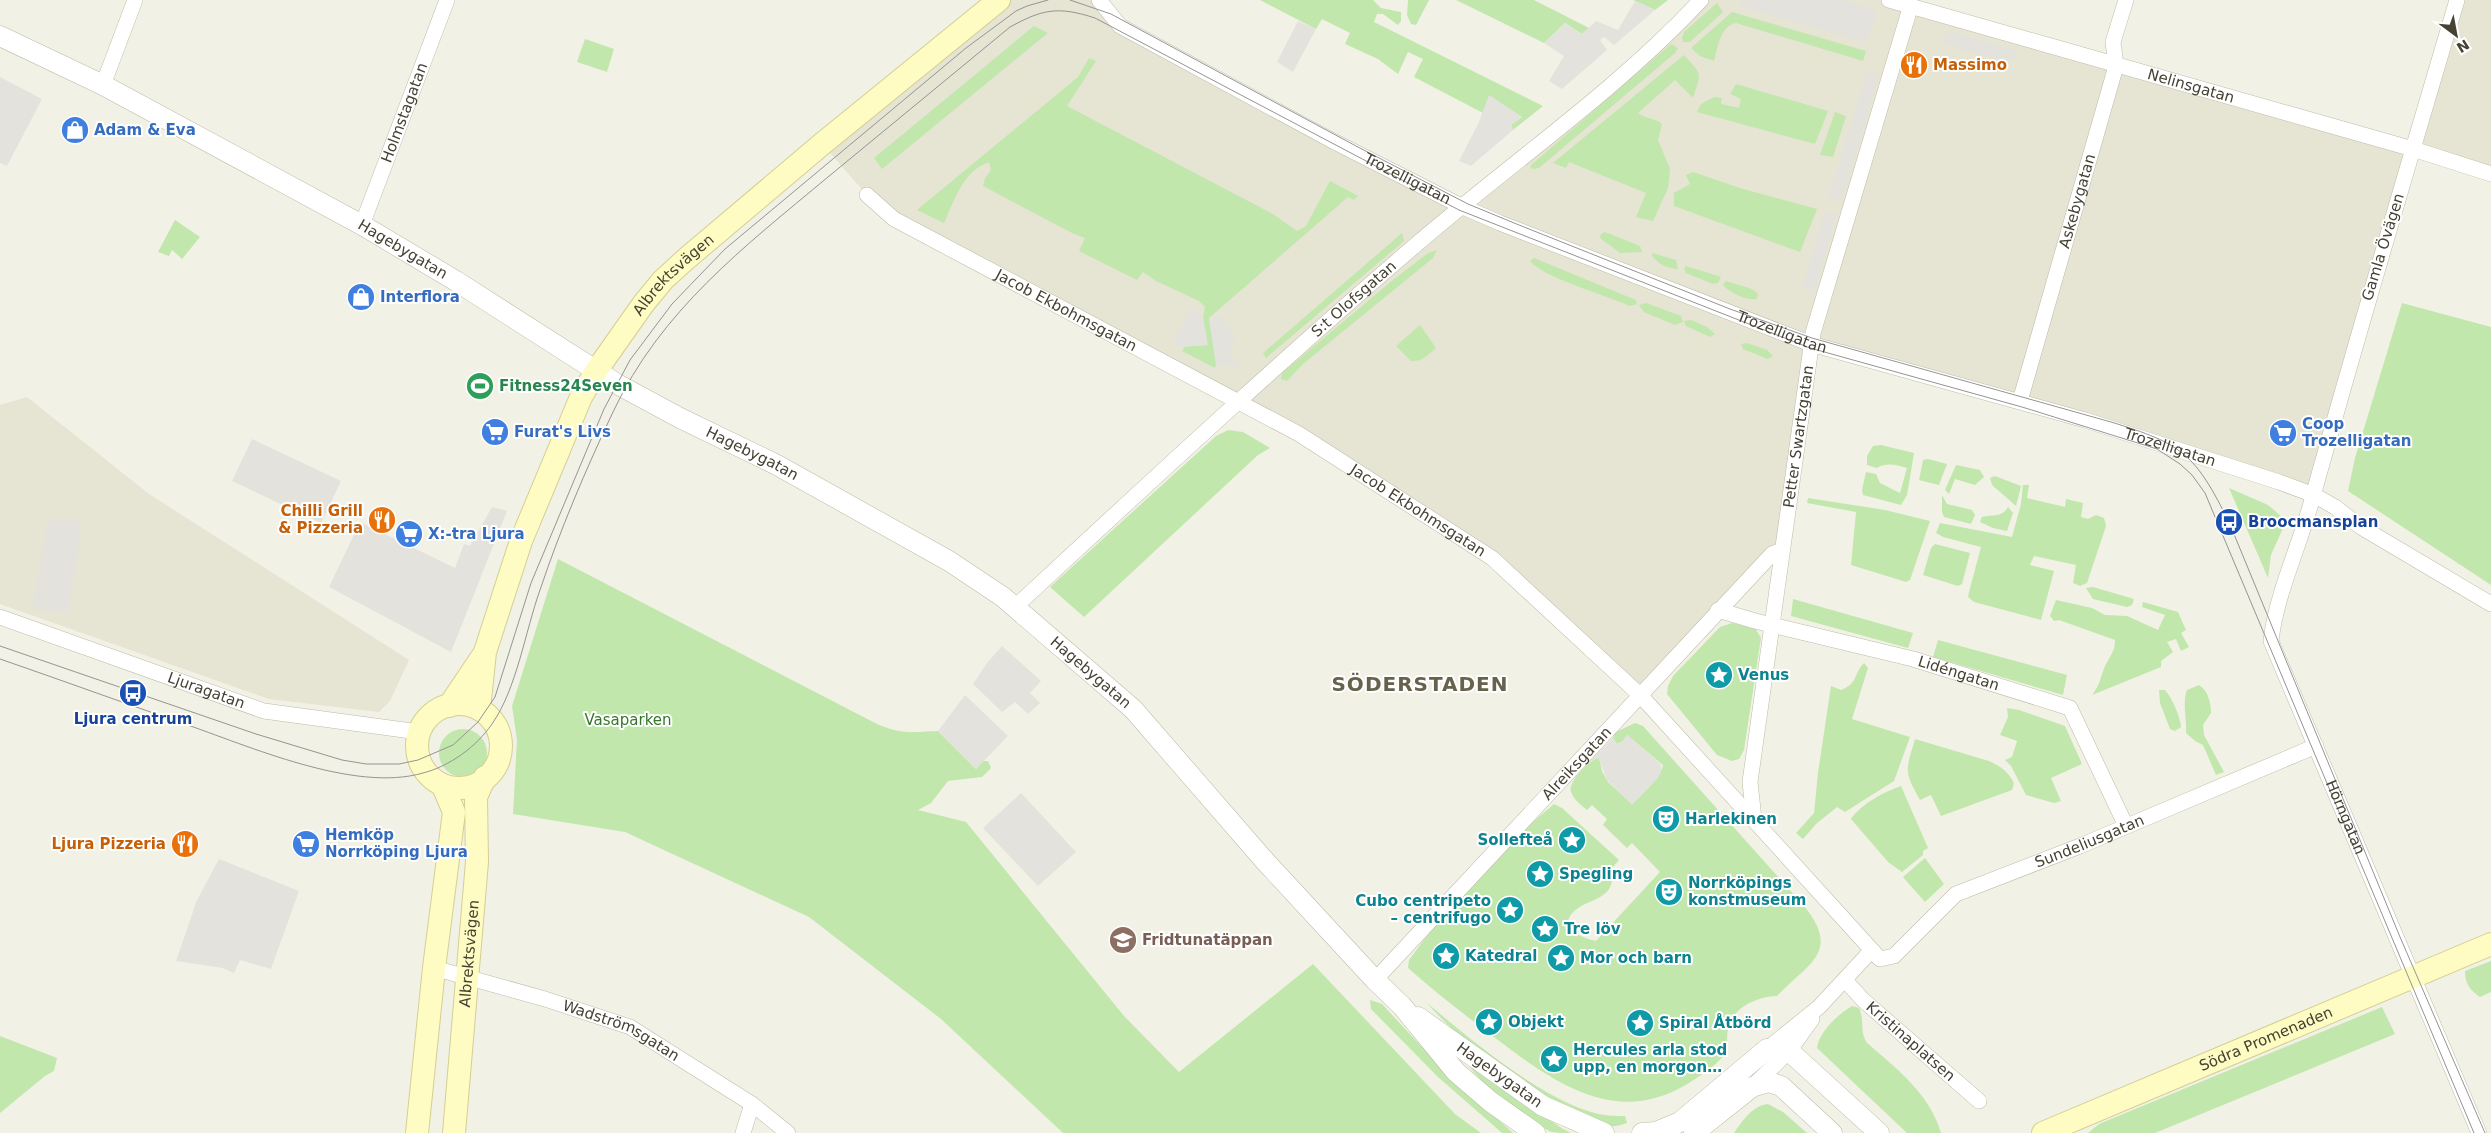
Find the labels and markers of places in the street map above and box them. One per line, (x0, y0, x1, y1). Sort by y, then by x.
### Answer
restaurant icon: Massimo (1899, 50, 1929, 80)
place label: Massimo (1933, 56, 2007, 74)
shop icon: Adam & Eva (60, 115, 90, 145)
place label: Adam & Eva (94, 121, 196, 139)
shop icon: Interflora (346, 282, 376, 312)
place label: Interflora (380, 288, 460, 306)
sports icon: Fitness24Seven (465, 371, 495, 401)
place label: Fitness24Seven (499, 377, 633, 395)
place label: Coop Trozelligatan (2302, 415, 2411, 450)
supermarket icon: Furat's Livs (480, 417, 510, 447)
supermarket icon: Coop Trozelligatan (2268, 418, 2298, 448)
place label: Furat's Livs (514, 423, 611, 441)
place label: Chilli Grill & Pizzeria (278, 502, 363, 537)
restaurant icon: Chilli Grill & Pizzeria (367, 505, 397, 535)
bus stop icon: Broocmansplan (2214, 507, 2244, 537)
place label: Broocmansplan (2248, 513, 2378, 531)
supermarket icon: X:-tra Ljura (394, 519, 424, 549)
place label: X:-tra Ljura (428, 525, 525, 543)
place icon: Venus (1704, 660, 1734, 690)
place label: Venus (1738, 666, 1789, 684)
bus stop icon: Ljura centrum (118, 678, 148, 708)
place label: Ljura centrum (74, 710, 192, 728)
theatre icon: Harlekinen (1651, 804, 1681, 834)
place label: Harlekinen (1685, 810, 1777, 828)
place icon: Sollefteå (1557, 825, 1587, 855)
place label: Hemköp Norrköping Ljura (325, 826, 468, 861)
restaurant icon: Ljura Pizzeria (170, 829, 200, 859)
supermarket icon: Hemköp Norrköping Ljura (291, 829, 321, 859)
place label: Sollefteå (1477, 831, 1553, 849)
place label: Ljura Pizzeria (51, 835, 166, 853)
place icon: Spegling (1525, 859, 1555, 889)
place label: Spegling (1559, 865, 1633, 883)
place label: Norrköpings konstmuseum (1688, 874, 1806, 909)
theatre icon: Norrköpings konstmuseum (1654, 877, 1684, 907)
place label: Cubo centripeto – centrifugo (1355, 892, 1491, 927)
place icon: Cubo centripeto – centrifugo (1495, 895, 1525, 925)
place icon: Tre löv (1530, 914, 1560, 944)
place label: Tre löv (1564, 920, 1621, 938)
school or university icon: Fridtunatäppan (1108, 925, 1138, 955)
place label: Fridtunatäppan (1142, 931, 1273, 949)
place icon: Katedral (1431, 941, 1461, 971)
place icon: Mor och barn (1546, 943, 1576, 973)
place label: Katedral (1465, 947, 1538, 965)
place label: Mor och barn (1580, 949, 1692, 967)
place icon: Objekt (1474, 1007, 1504, 1037)
place icon: Spiral Åtbörd (1625, 1008, 1655, 1038)
place label: Objekt (1508, 1013, 1564, 1031)
place label: Spiral Åtbörd (1659, 1013, 1772, 1032)
place label: Hercules arla stod upp, en morgon… (1573, 1041, 1727, 1076)
place icon: Hercules arla stod upp, en morgon… (1539, 1044, 1569, 1074)

